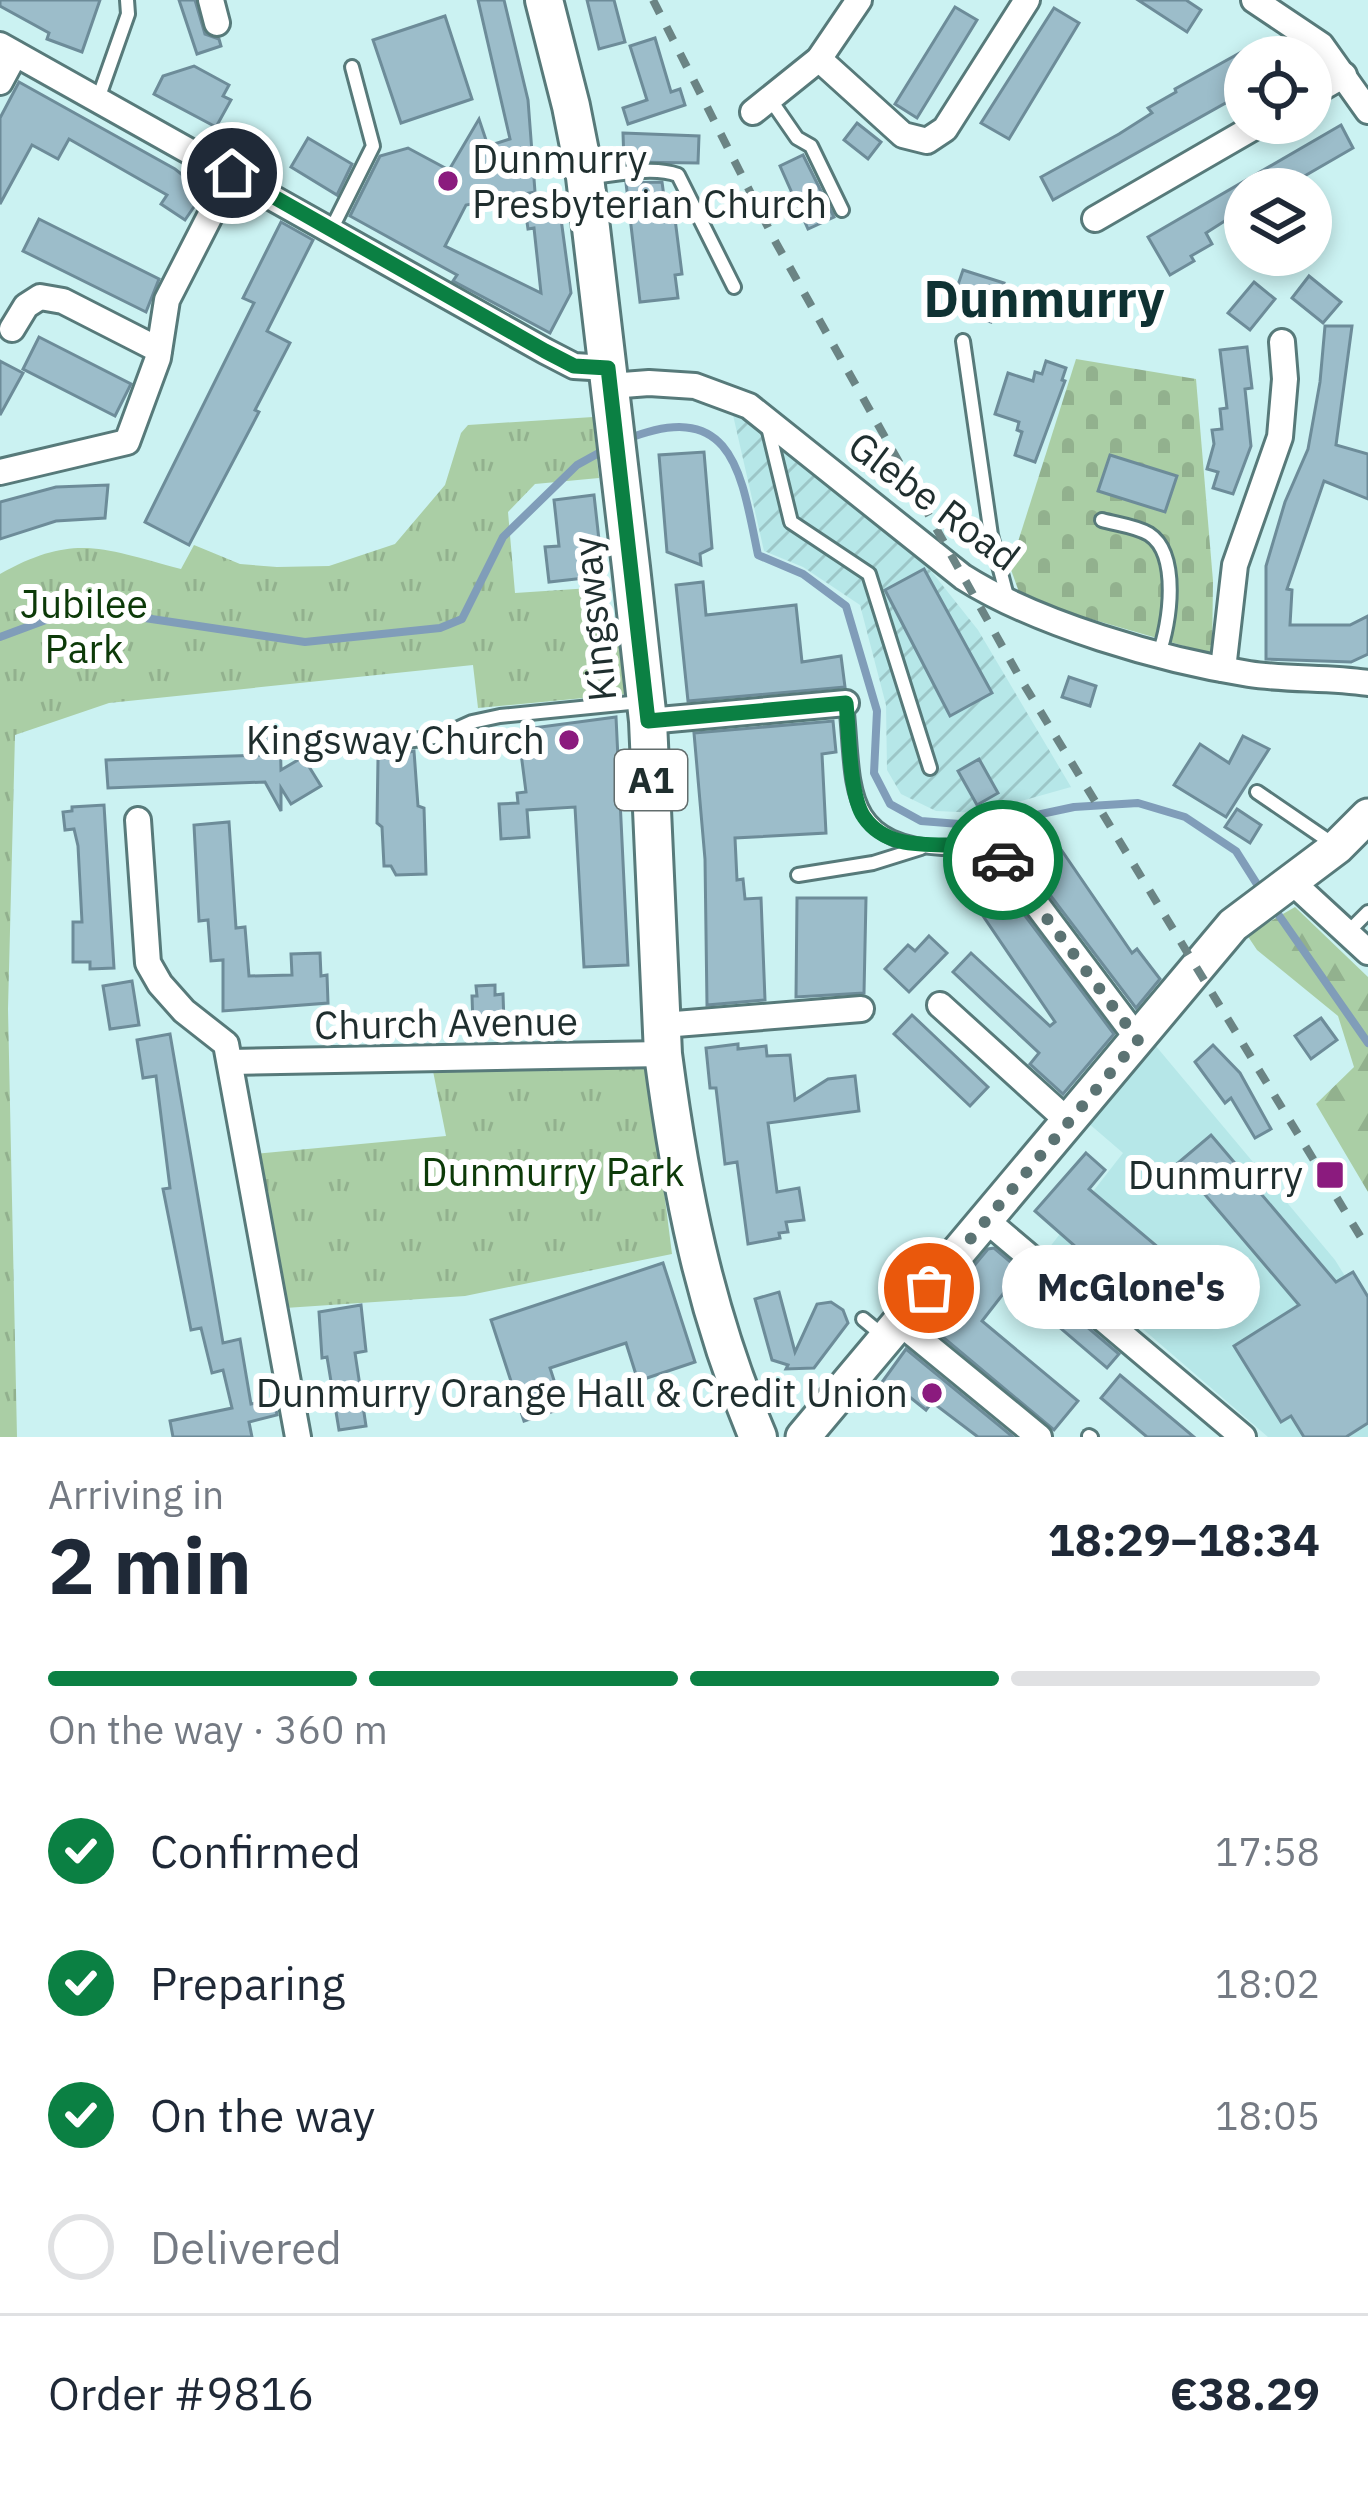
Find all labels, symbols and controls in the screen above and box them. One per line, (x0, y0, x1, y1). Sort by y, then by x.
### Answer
map controls (1224, 36, 1332, 276)
button: locate (1224, 36, 1332, 144)
pin (181, 122, 283, 224)
place label: Dunmurry Presbyterian Church (472, 133, 827, 229)
icon: home (199, 140, 265, 206)
marker: Dunmurry Presbyterian Church (435, 168, 461, 194)
button: layers (1224, 168, 1332, 276)
district label: Dunmurry (923, 265, 1165, 331)
street label: Glebe Road (838, 419, 1030, 582)
street label: Kingsway (559, 534, 628, 704)
park label: Jubilee Park (20, 578, 148, 674)
place label: Kingsway Church (246, 714, 545, 765)
marker: Kingsway Church (556, 727, 582, 753)
road number: A1 (615, 750, 687, 810)
courier (943, 800, 1063, 920)
icon: car (970, 827, 1036, 893)
street label: Church Avenue (314, 995, 578, 1050)
park label: Dunmurry Park (421, 1146, 685, 1197)
place label: Dunmurry (1128, 1149, 1303, 1200)
marker: Dunmurry (1314, 1159, 1346, 1191)
pin (878, 1237, 980, 1339)
callout: McGlone's (1001, 1246, 1259, 1330)
icon: bag (896, 1255, 962, 1321)
text: McGlone's (1037, 1261, 1225, 1312)
place label: Dunmurry Orange Hall & Credit Union (256, 1367, 908, 1418)
marker: Dunmurry Orange Hall & Credit Union (919, 1380, 945, 1406)
text: Arriving in (48, 1469, 224, 1520)
text: 18:29–18:34 (1048, 1510, 1320, 1568)
text: 2 min (48, 1514, 252, 1615)
text: On the way · 360 m (48, 1704, 388, 1755)
icon: check (48, 1818, 114, 1884)
text: Confirmed (150, 1822, 361, 1880)
text: 17:58 (1215, 1826, 1320, 1877)
icon: check (48, 1950, 114, 2016)
text: Preparing (150, 1954, 345, 2012)
text: 18:02 (1215, 1958, 1320, 2009)
icon: check (48, 2082, 114, 2148)
text: On the way (150, 2086, 375, 2144)
text: 18:05 (1215, 2090, 1320, 2141)
text: Delivered (150, 2218, 342, 2276)
text: Order #9816 (48, 2364, 314, 2422)
text: €38.29 (1170, 2364, 1320, 2422)

